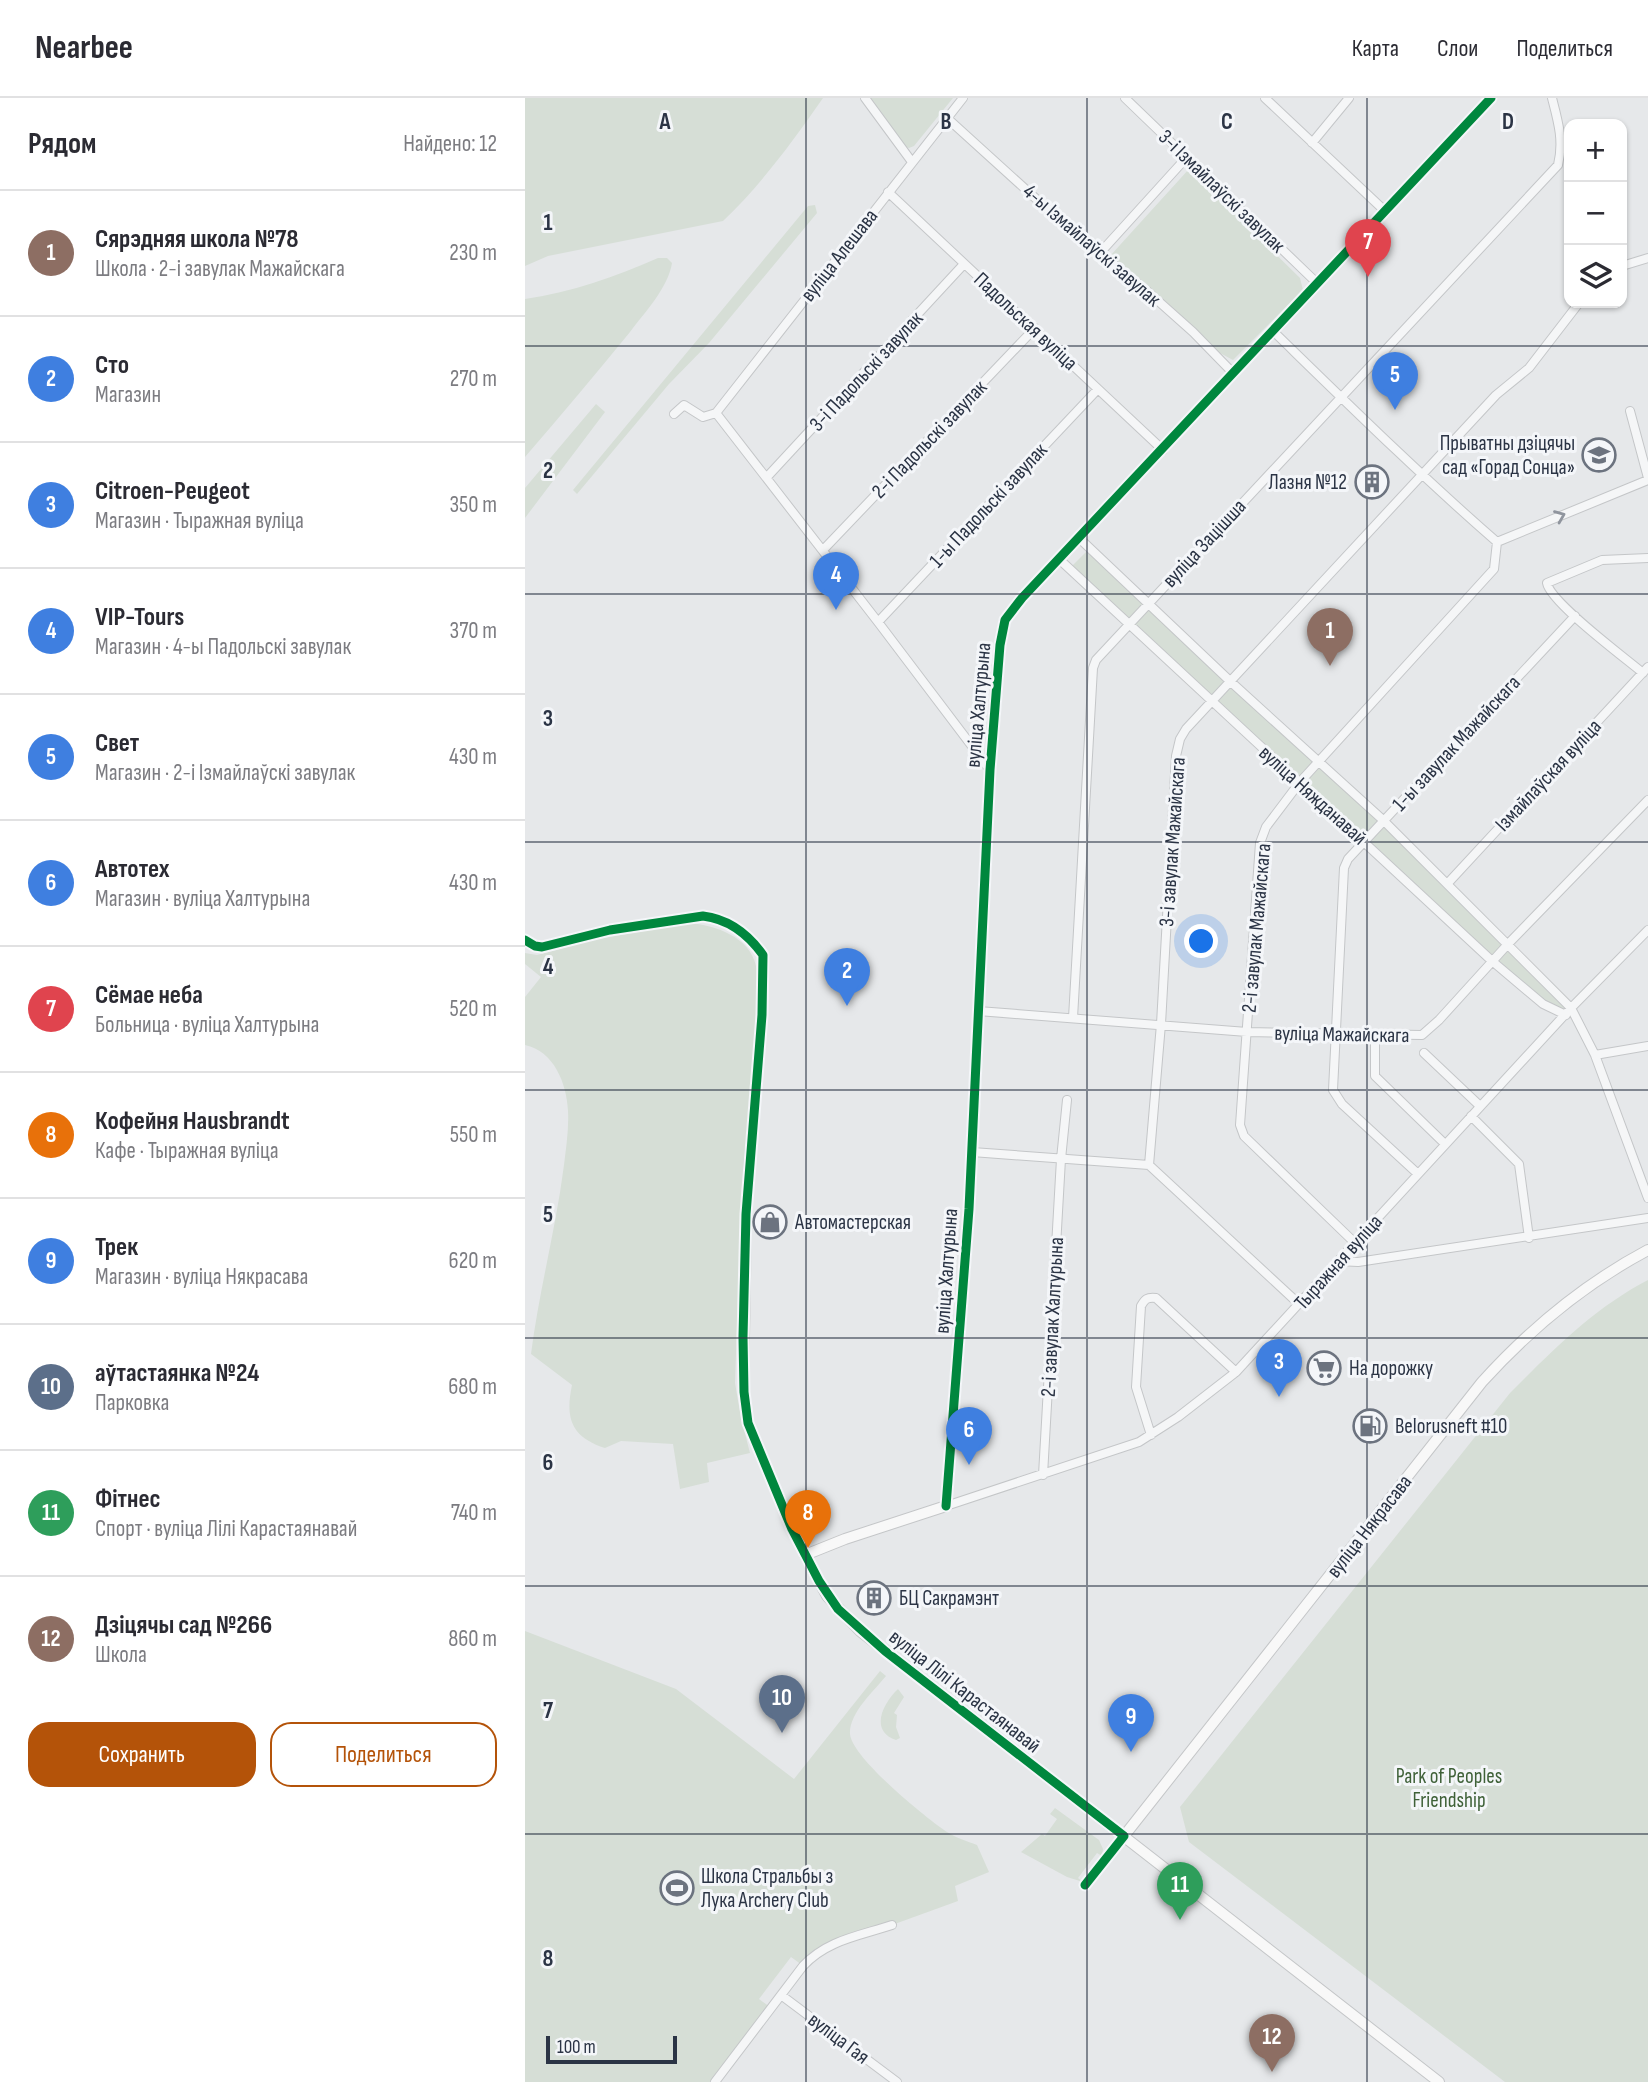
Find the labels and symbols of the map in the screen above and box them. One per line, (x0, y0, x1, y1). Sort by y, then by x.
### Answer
text: A (659, 108, 672, 136)
text: B (941, 108, 952, 136)
text: C (1221, 108, 1233, 136)
text: D (1502, 108, 1514, 136)
street label: 3-і Ізмайлаўскі завулак (1153, 125, 1290, 258)
street label: 4-ы Ізмайлаўскі завулак (1018, 179, 1166, 312)
street label: вуліца Алешава (796, 204, 883, 307)
text: 1 (543, 209, 553, 237)
pin: 7 (1345, 219, 1391, 277)
street label: Падольская вуліца (969, 267, 1083, 376)
street label: 3-і Падольскі завулак (804, 306, 928, 437)
pin: 5 (1372, 352, 1418, 410)
street label: 2-і Падольскі завулак (867, 375, 992, 504)
place label: Прыватны дзіцячы сад «Горад Сонца» (1440, 431, 1575, 480)
school or university icon: Прыватны дзіцячы сад «Горад Сонца» (1580, 436, 1618, 474)
street label: 1-ы Падольскі завулак (924, 438, 1053, 573)
text: 2 (543, 457, 553, 485)
building icon: Лазня №12 (1353, 463, 1391, 501)
place label: Лазня №12 (1268, 470, 1347, 495)
street label: вуліца Зацішша (1157, 494, 1251, 593)
one-way arrow (1553, 510, 1565, 524)
pin: 4 (813, 552, 859, 610)
pin: 1 (1307, 608, 1353, 666)
street label: вуліца Халтурына (961, 642, 996, 769)
street label: 1-ы завулак Мажайскага (1387, 670, 1526, 816)
text: 3 (543, 705, 553, 733)
street label: Ізмайлаўская вуліца (1490, 714, 1607, 836)
street label: вуліца Няжданавай (1254, 740, 1372, 850)
street label: 3-і завулак Мажайскага (1154, 756, 1191, 928)
street label: 2-і завулак Мажайскага (1237, 842, 1276, 1014)
your location (1184, 924, 1218, 958)
pin: 2 (824, 948, 870, 1006)
text: 4 (543, 953, 554, 981)
street label: вуліца Мажайскага (1274, 1021, 1410, 1048)
text: 5 (543, 1201, 553, 1229)
shop icon: Автомастерская (751, 1203, 789, 1241)
street label: вуліца Халтурына (930, 1208, 963, 1334)
place label: Автомастерская (794, 1210, 911, 1235)
street label: Тыражная вуліца (1289, 1210, 1388, 1315)
street label: 2-і завулак Халтурына (1036, 1236, 1069, 1398)
pin: 3 (1256, 1339, 1302, 1397)
supermarket icon: На дорожку (1305, 1349, 1343, 1387)
place label: На дорожку (1349, 1356, 1433, 1381)
pin: 6 (946, 1407, 992, 1465)
fuel station icon: Belorusneft #10 (1351, 1407, 1389, 1445)
place label: Belorusneft #10 (1395, 1414, 1507, 1439)
text: 6 (543, 1449, 553, 1477)
street label: вуліца Някрасава (1322, 1470, 1417, 1583)
pin: 8 (785, 1490, 831, 1548)
building icon: БЦ Сакрамэнт (855, 1579, 893, 1617)
place label: БЦ Сакрамэнт (899, 1586, 999, 1611)
street label: вуліца Лілі Карастаянавай (884, 1625, 1045, 1758)
pin: 10 (759, 1675, 805, 1733)
pin: 9 (1108, 1694, 1154, 1752)
text: 7 (543, 1697, 553, 1725)
park label: Park of Peoples Friendship (1396, 1764, 1502, 1813)
pin: 11 (1157, 1862, 1203, 1920)
place label: Школа Стральбы з Лука Archery Club (701, 1864, 833, 1913)
sports icon: Школа Стральбы з Лука Archery Club (658, 1869, 696, 1907)
text: 8 (543, 1945, 554, 1973)
street label: вуліца Гая (803, 2007, 874, 2070)
pin: 12 (1249, 2014, 1295, 2072)
scale bar (546, 2033, 677, 2065)

